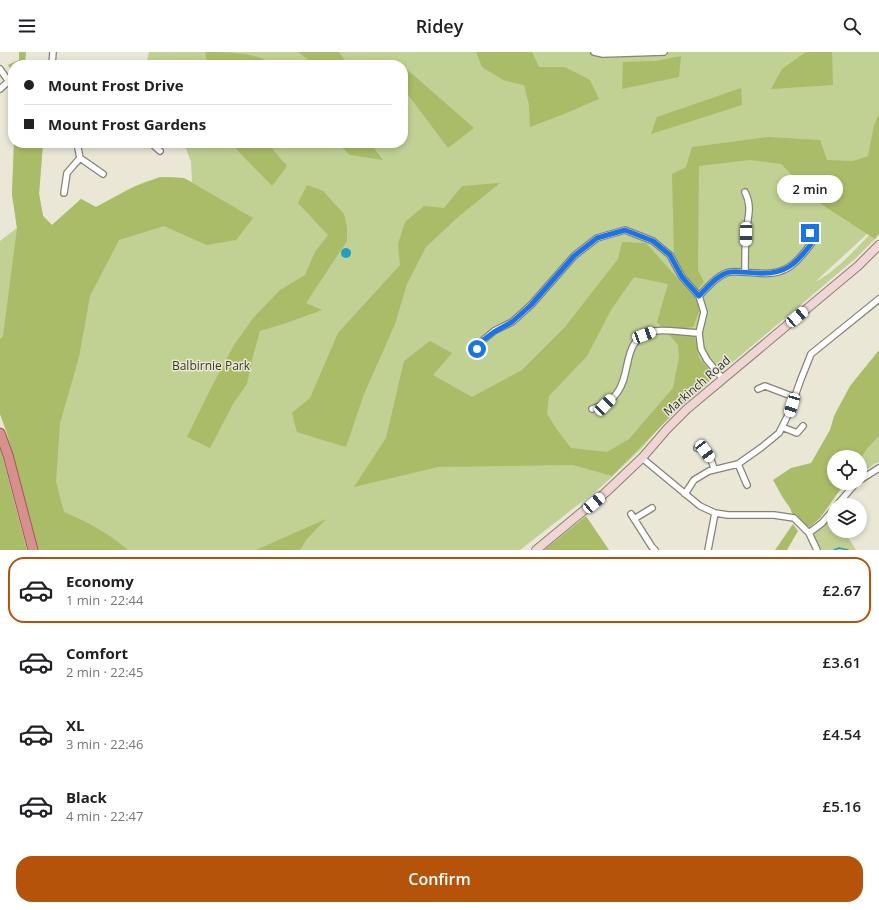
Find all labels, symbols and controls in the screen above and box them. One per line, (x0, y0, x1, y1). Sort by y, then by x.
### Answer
text: Ridey (416, 14, 463, 38)
icon: menu (16, 15, 38, 37)
icon: search (841, 15, 863, 37)
text: Mount Frost Drive (48, 75, 184, 95)
text: Mount Frost Gardens (48, 114, 206, 134)
callout: 2 min (777, 175, 843, 203)
text: 2 min (792, 180, 828, 198)
car (740, 222, 752, 246)
route end (801, 224, 819, 242)
car (784, 305, 810, 329)
car (631, 325, 657, 345)
route start (468, 340, 486, 358)
street label: Markinch Road (659, 352, 734, 420)
park label: Balbirnie Park (172, 357, 251, 374)
car (592, 392, 618, 418)
car (783, 392, 801, 418)
car (693, 438, 717, 464)
map controls (827, 450, 867, 538)
button: locate (827, 450, 867, 490)
car (581, 491, 607, 515)
button: layers (827, 498, 867, 538)
text: Economy (66, 571, 134, 591)
icon: car (18, 572, 54, 608)
text: £2.67 (823, 580, 861, 600)
text: 1 min · 22:44 (66, 591, 143, 609)
text: Comfort (66, 643, 128, 663)
icon: car (18, 644, 54, 680)
text: £3.61 (823, 652, 861, 672)
text: 2 min · 22:45 (66, 663, 143, 681)
text: XL (66, 715, 84, 735)
icon: car (18, 716, 54, 752)
text: £4.54 (823, 724, 861, 744)
text: 3 min · 22:46 (66, 735, 143, 753)
text: Black (66, 787, 107, 807)
icon: car (18, 788, 54, 824)
text: £5.16 (823, 796, 861, 816)
text: 4 min · 22:47 (66, 807, 143, 825)
button: Confirm (16, 856, 863, 902)

